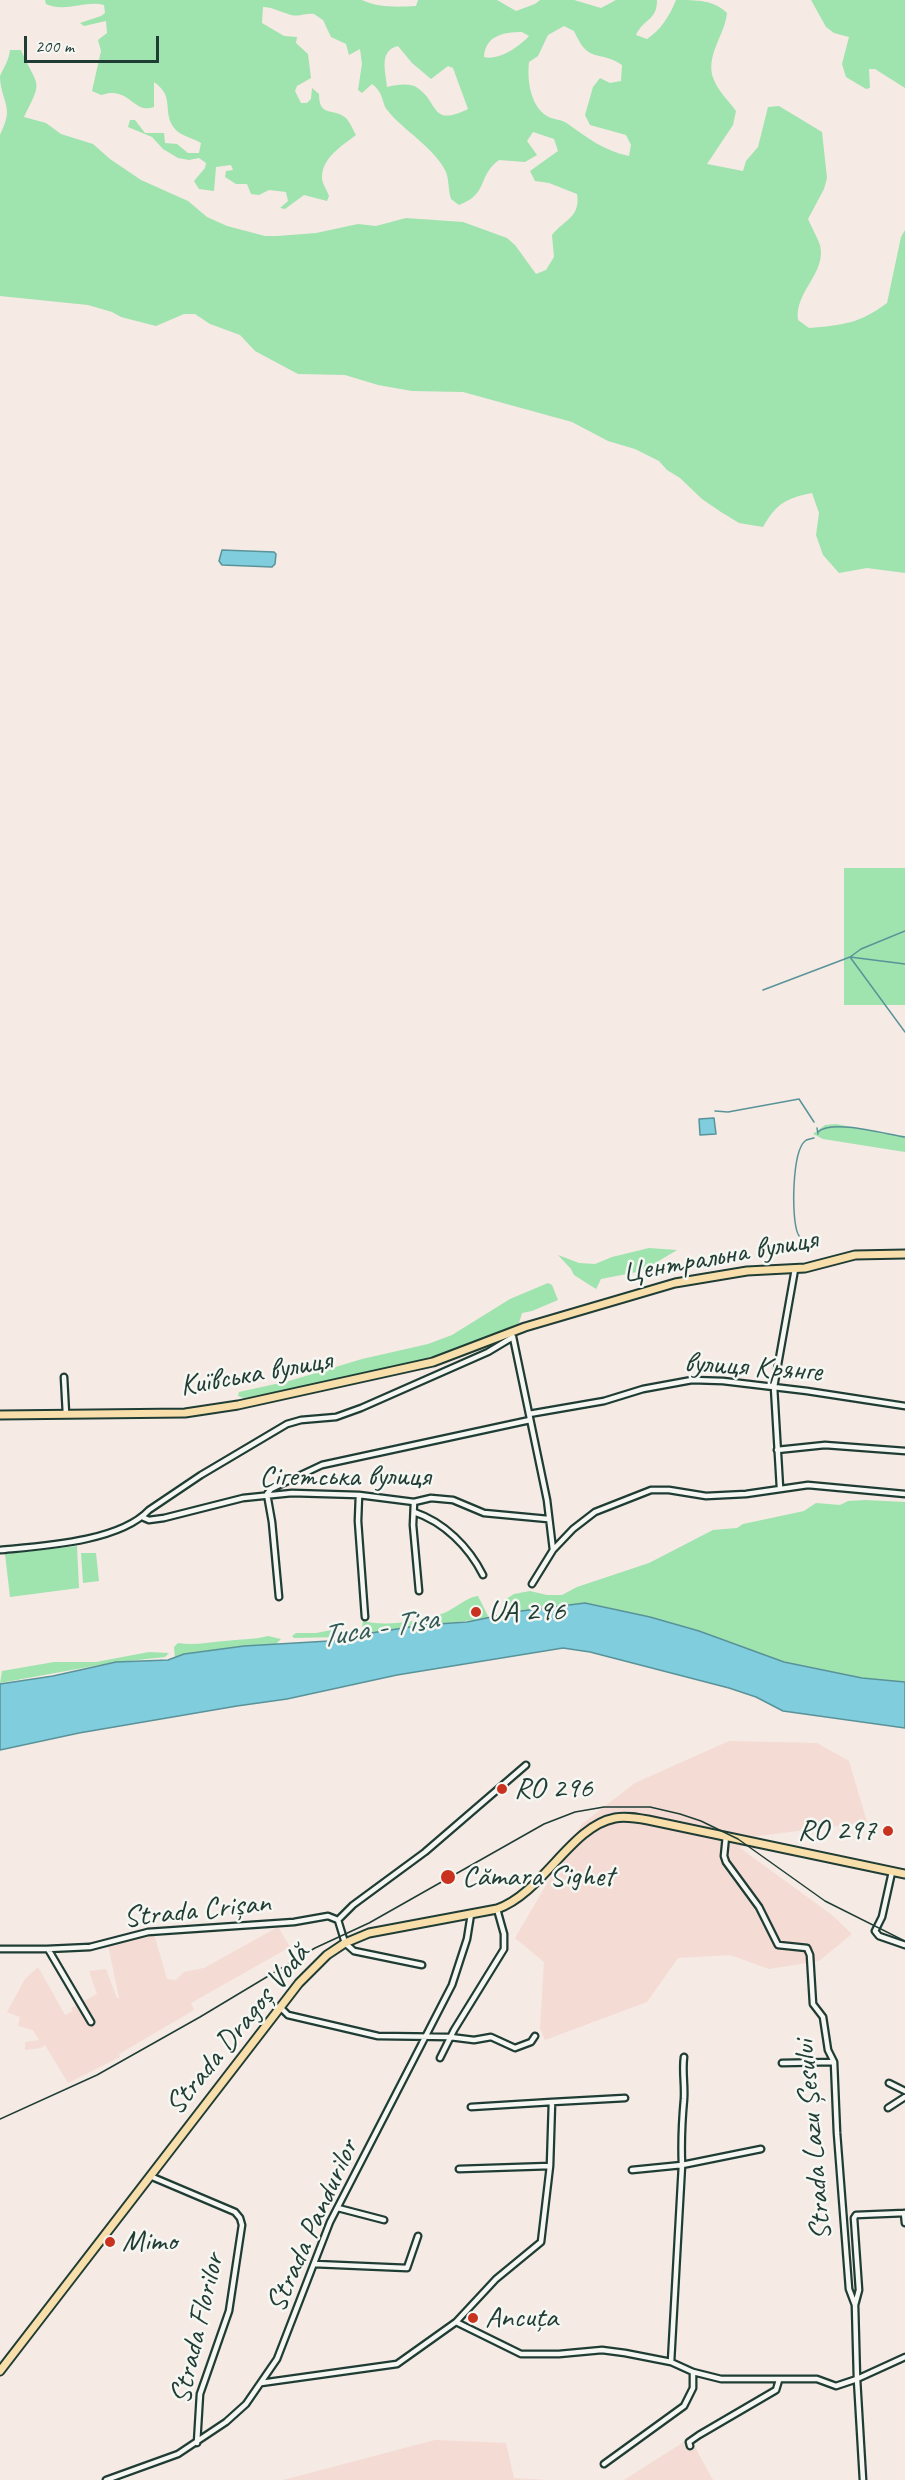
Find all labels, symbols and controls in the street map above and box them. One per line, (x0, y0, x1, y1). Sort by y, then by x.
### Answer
scale bar (27, 24, 162, 62)
text: 200 m (35, 35, 74, 57)
street label: Центральна вулиця (620, 1222, 820, 1292)
street label: Київська вулиця (177, 1343, 335, 1405)
street label: вулиця Крянге (683, 1345, 823, 1391)
street label: Сігетська вулиця (259, 1459, 431, 1495)
place label: UA 296 (488, 1594, 565, 1630)
water label: Тиса - Tisa (318, 1601, 440, 1657)
marker: UA 296 (469, 1605, 483, 1619)
place label: RO 296 (514, 1771, 592, 1807)
marker: RO 296 (495, 1782, 509, 1796)
place label: RO 297 (798, 1813, 876, 1849)
marker: RO 297 (881, 1824, 895, 1838)
place label: Cămara Sighet (462, 1859, 614, 1895)
marker: Cămara Sighet (439, 1868, 457, 1886)
street label: Strada Crișan (122, 1885, 272, 1937)
street label: Strada Dragoș Vodă (158, 1937, 318, 2123)
street label: Strada Lazu Șesului (787, 2038, 841, 2242)
street label: Strada Pandurilor (259, 2134, 367, 2318)
place label: Mimo (122, 2224, 177, 2260)
marker: Mimo (103, 2235, 117, 2249)
street label: Strada Florilor (163, 2250, 233, 2408)
place label: Ancuța (485, 2300, 558, 2336)
marker: Ancuța (466, 2311, 480, 2325)

